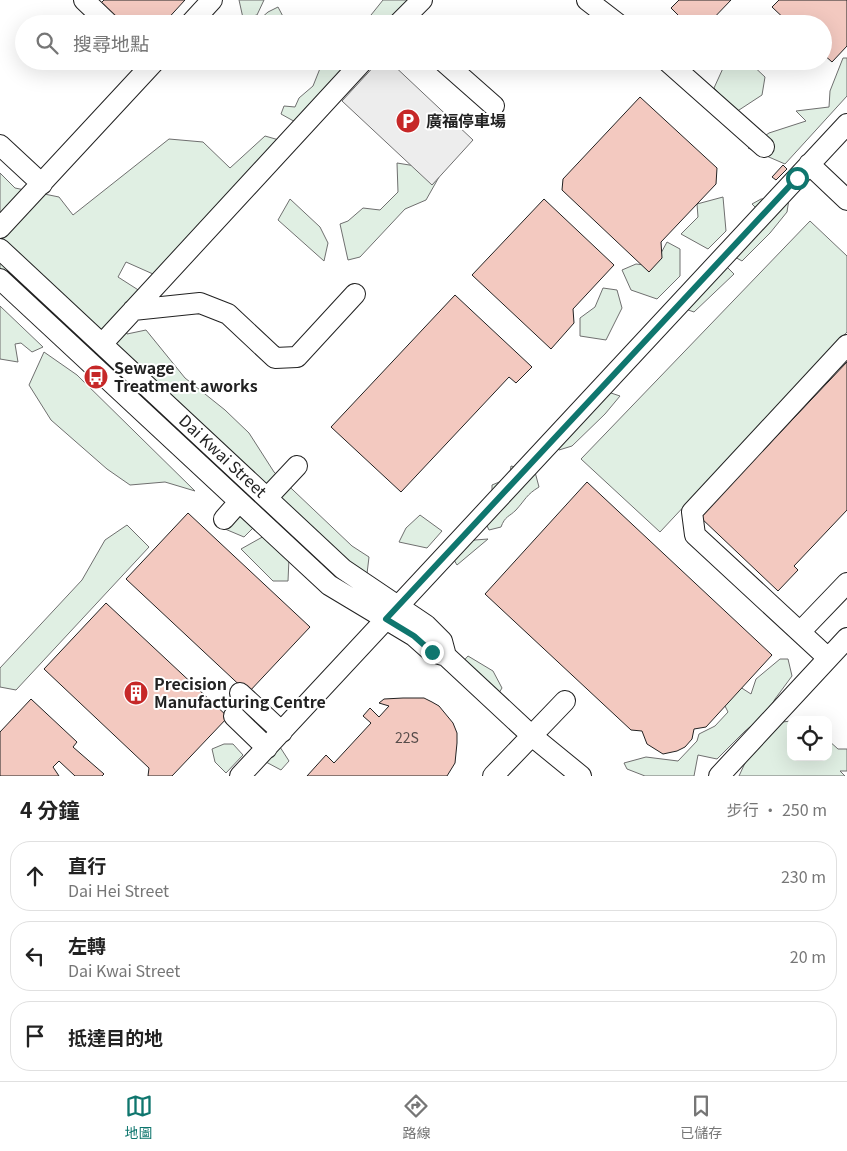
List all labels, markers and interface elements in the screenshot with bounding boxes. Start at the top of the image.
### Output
search box [15,15,832,70]
icon: search [33,29,61,57]
text: 搜尋地點 [73,29,149,56]
parking icon: 廣福停車場 [395,108,421,134]
place label: 廣福停車場 [426,108,506,132]
route start [786,167,809,190]
place label: Sewage Treatment aworks [114,355,258,397]
bus stop icon: Sewage Treatment aworks [83,364,109,390]
street label: Dai Kwai Street [174,408,273,502]
route end [421,641,444,664]
place label: Precision Manufacturing Centre [154,671,326,713]
building icon: Precision Manufacturing Centre [123,680,149,706]
map controls [787,716,832,761]
button: locate [787,716,832,761]
house number: 22S [395,727,419,747]
text: 4 分鐘 [20,794,79,824]
text: 步行 · 250 m [727,797,827,821]
text: 直行 [68,851,106,878]
icon: ahead [21,862,49,890]
text: 230 m [781,864,826,888]
text: Dai Hei Street [68,878,169,902]
text: 左轉 [68,931,106,958]
icon: left [21,942,49,970]
text: 20 m [790,944,826,968]
text: Dai Kwai Street [68,958,180,982]
icon: arrive [21,1022,49,1050]
text: 抵達目的地 [68,1023,163,1050]
tab: 地圖 [125,1092,153,1142]
tab: 路線 [402,1092,430,1142]
tab: 已儲存 [680,1092,722,1142]

